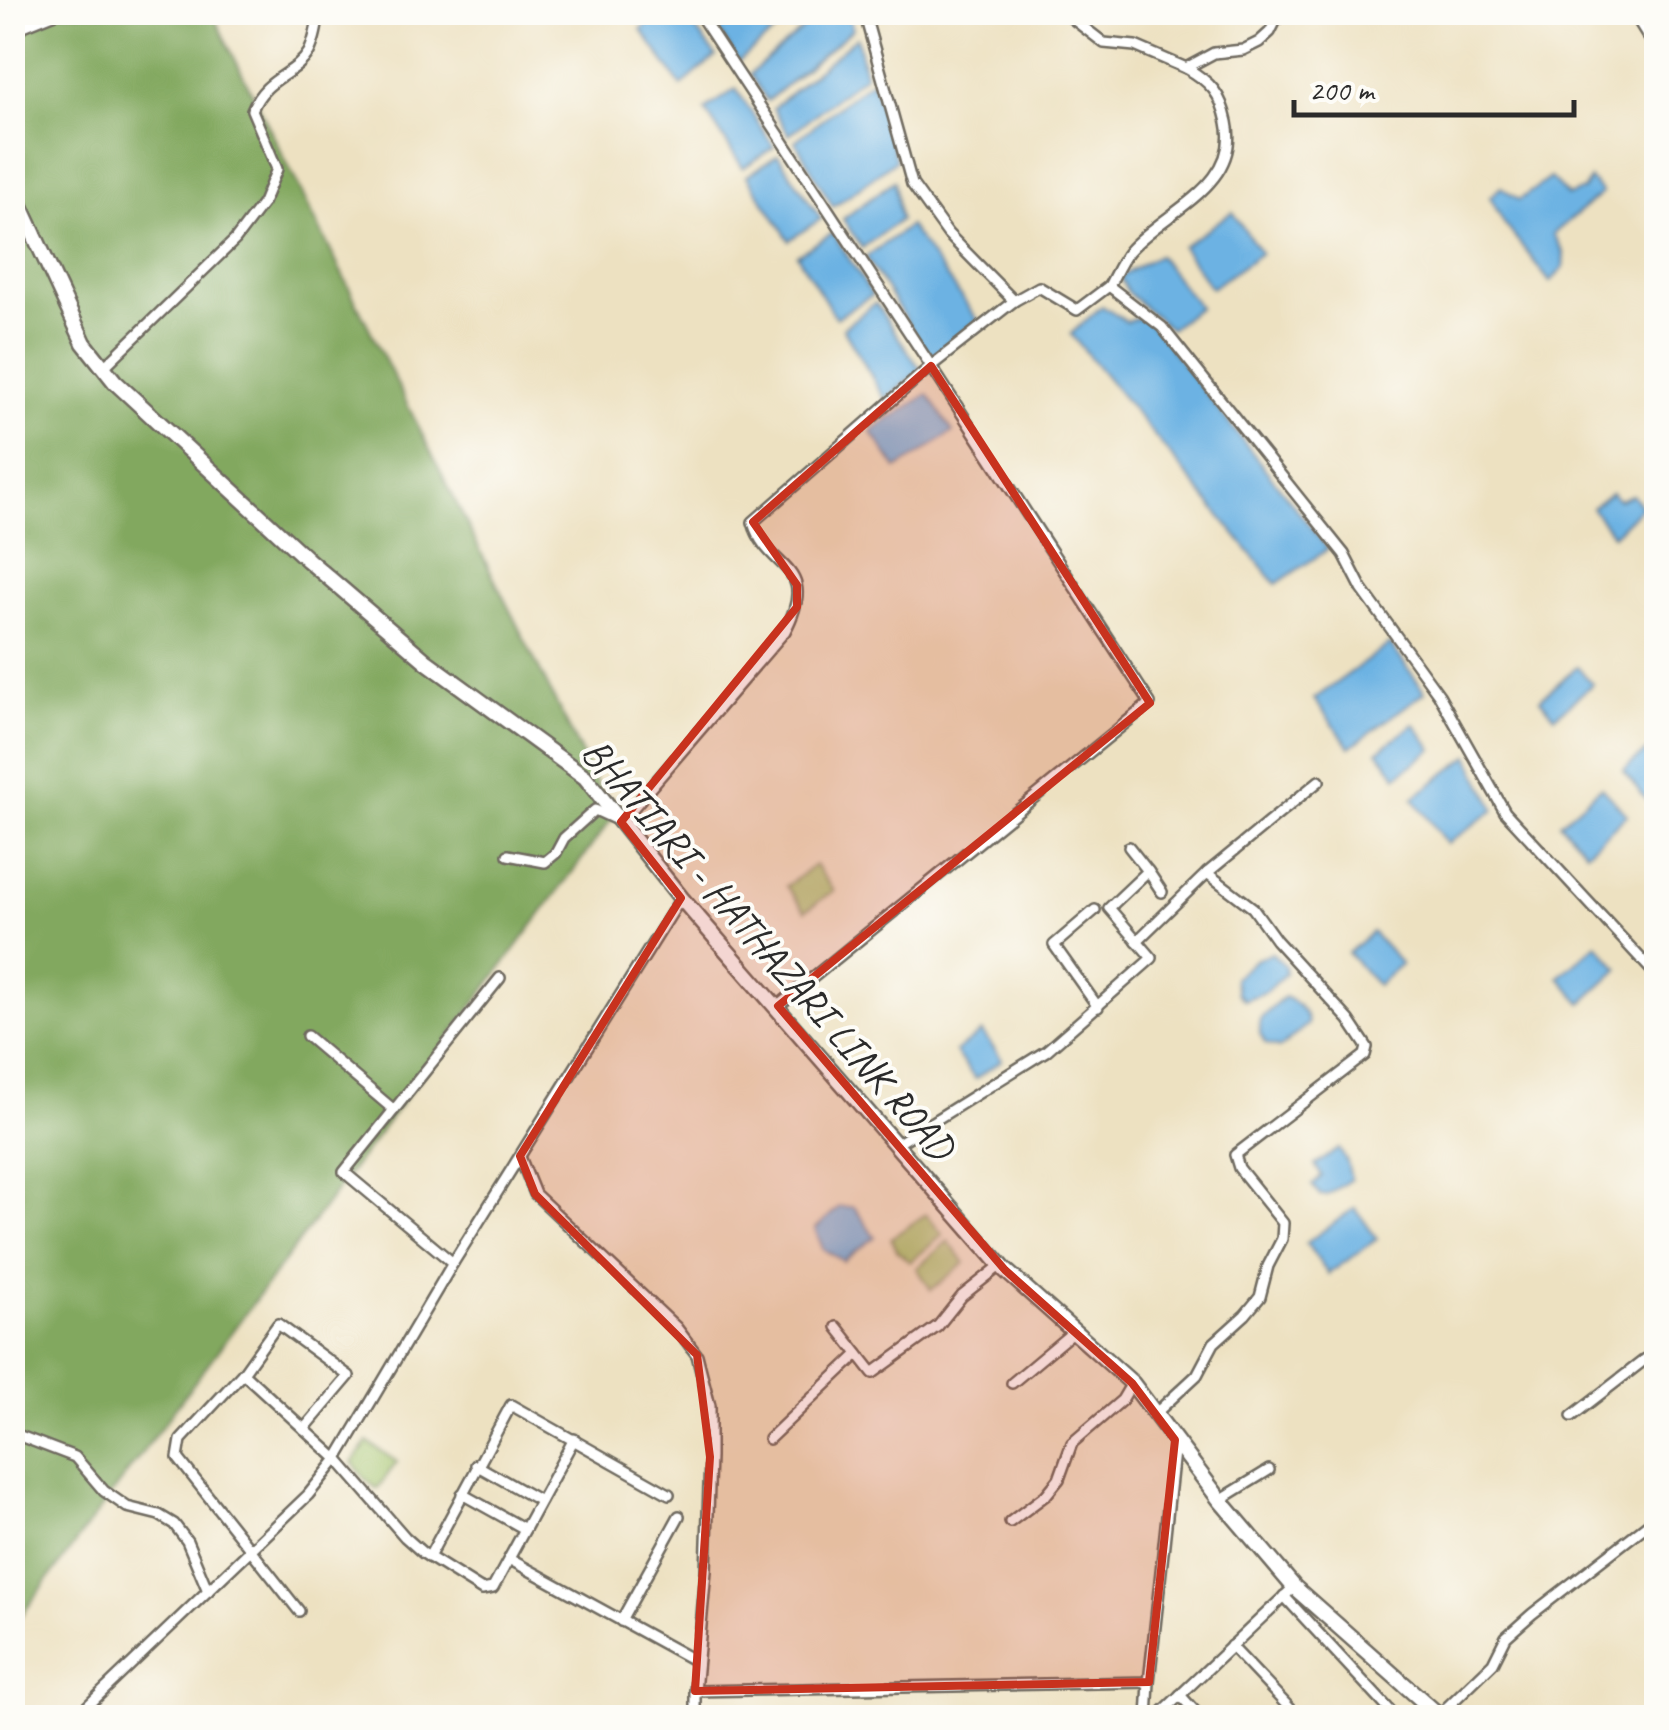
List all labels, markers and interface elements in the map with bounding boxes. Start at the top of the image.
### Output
scale bar [1294,55,1574,117]
text: 200 m [1309,71,1376,109]
street label: BHATIARI - HATHAZARI LINK ROAD [571,728,967,1172]

